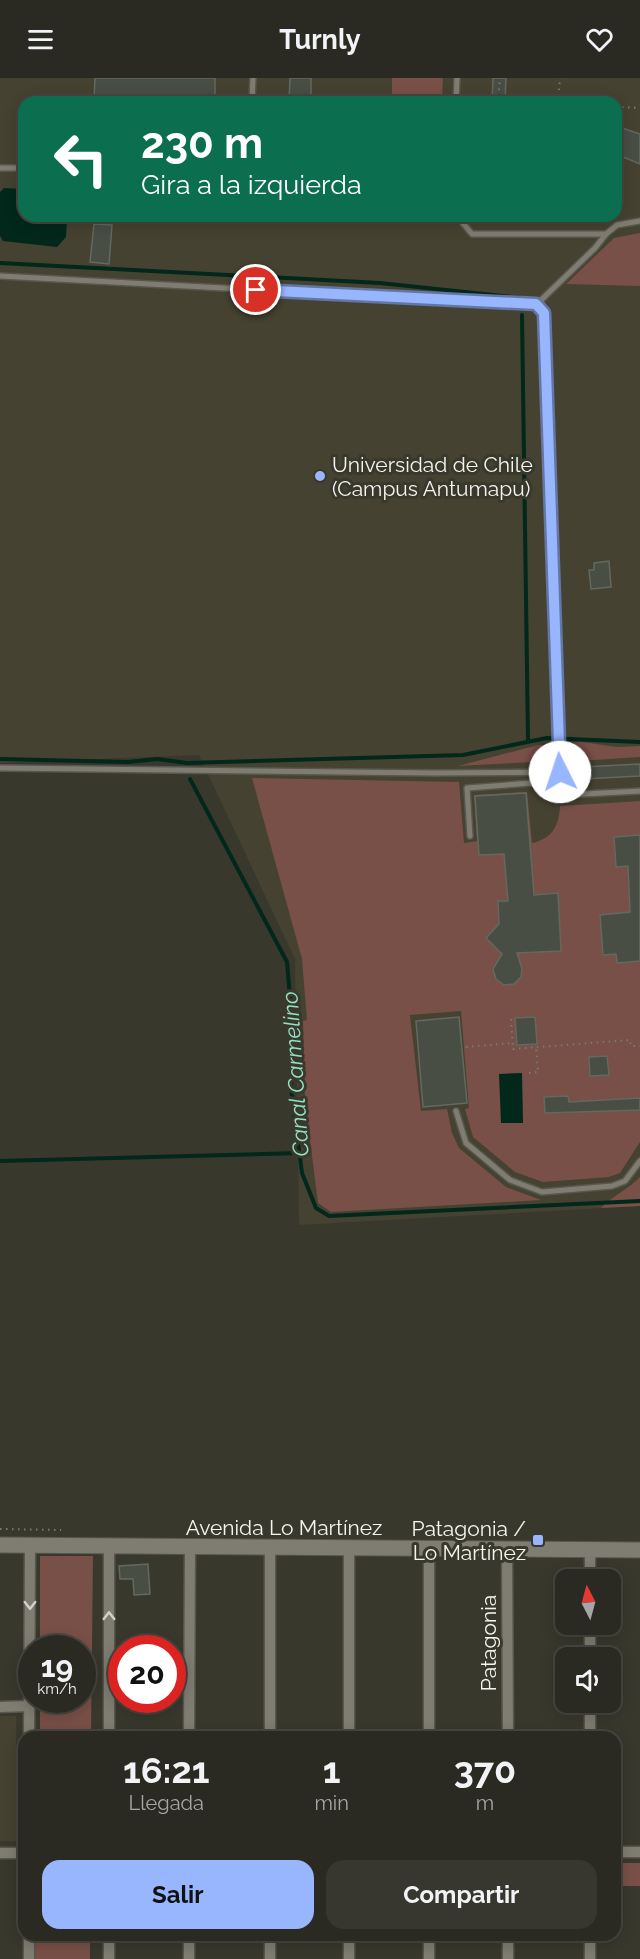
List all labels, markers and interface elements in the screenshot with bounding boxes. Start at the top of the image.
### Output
icon: menu [24,23,57,56]
icon: heart [583,23,616,56]
text: Turnly [279,24,361,55]
text: 230 m [141,119,263,168]
icon: left [42,120,120,198]
text: Gira a la izquierda [141,169,362,200]
pin [230,264,281,315]
icon: arrive [239,273,272,306]
place label: Universidad de Chile (Campus Antumapu) [332,452,533,501]
marker: Universidad de Chile (Campus Antumapu) [313,469,327,483]
position arrow [528,740,592,804]
water label: Canal Carmelino [276,991,314,1157]
street label: Avenida Lo Martínez [186,1515,382,1540]
place label: Patagonia / Lo Martínez [411,1516,526,1565]
marker: Patagonia / Lo Martínez [531,1533,545,1547]
north arrow [555,1569,621,1635]
map controls [555,1569,621,1713]
street label: Patagonia [476,1595,501,1691]
one-way arrow [24,1600,36,1609]
one-way arrow [103,1611,115,1620]
speed limit sign: 20 [108,1635,186,1713]
button: sound [555,1647,621,1713]
text: 19 [41,1649,73,1684]
text: km/h [37,1680,77,1698]
text: 16:21 [123,1749,210,1791]
text: 1 [323,1749,341,1791]
text: 370 [454,1749,516,1791]
text: Llegada [128,1791,204,1815]
text: min [314,1791,349,1815]
text: m [476,1791,494,1815]
button: Salir [42,1860,314,1929]
button: Compartir [326,1860,597,1929]

